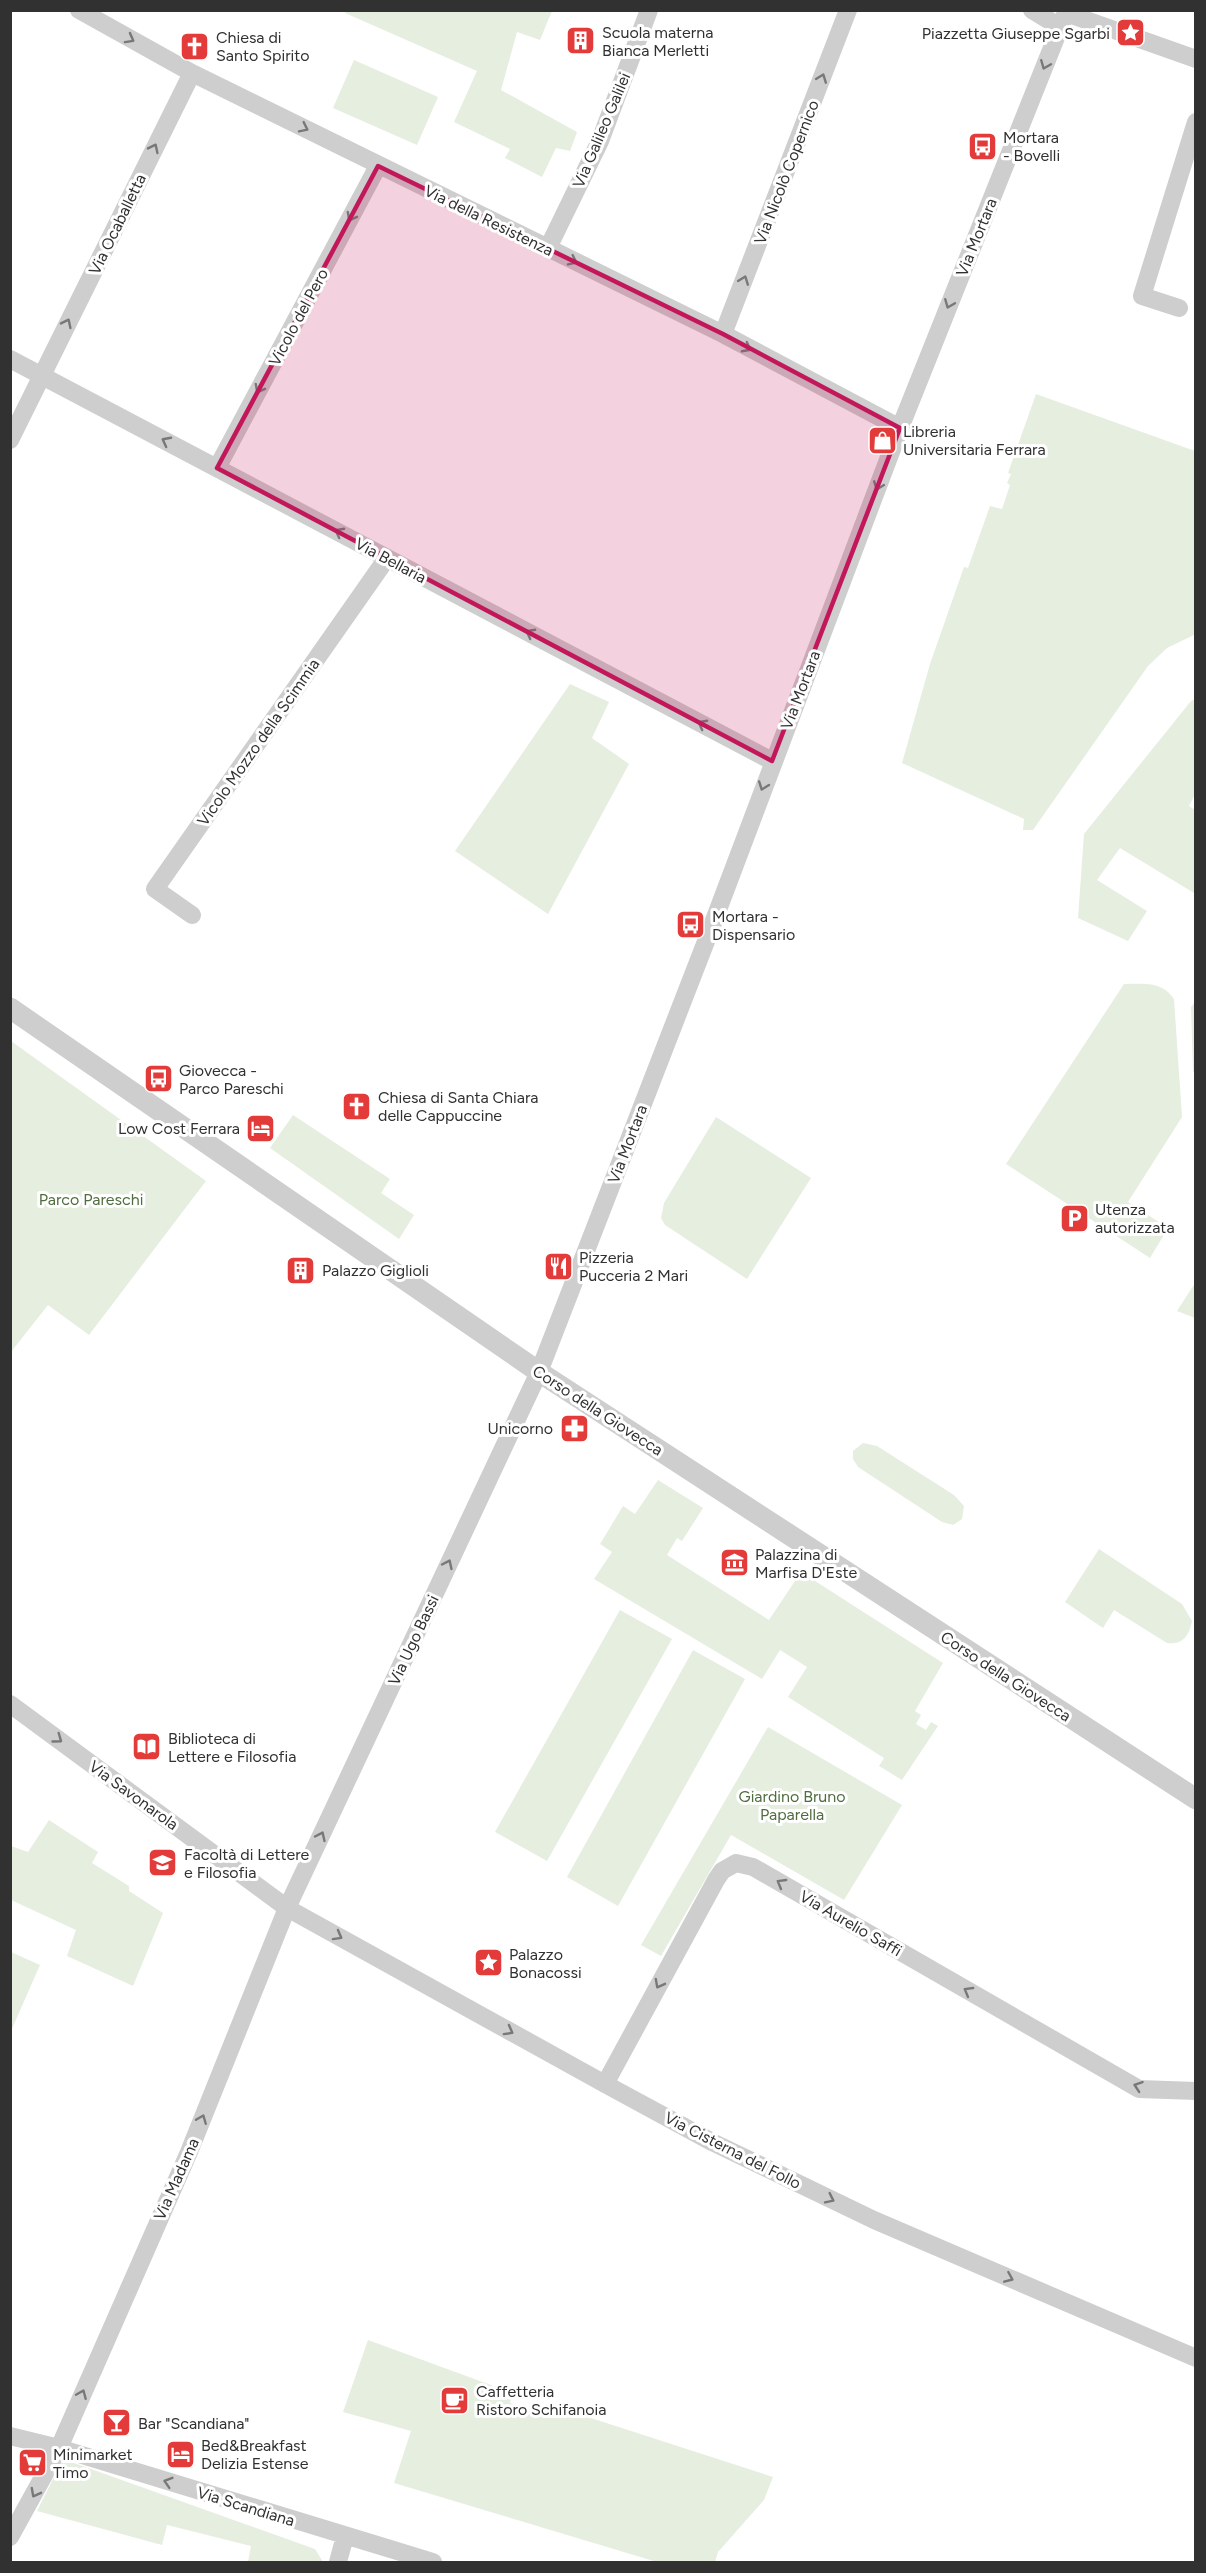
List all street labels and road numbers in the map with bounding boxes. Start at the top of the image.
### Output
street label: Via Galileo Galilei [569,70,634,191]
street label: Via Nicolò Copernico [750,97,823,247]
street label: Via Ocaballetta [85,171,150,278]
street label: Via della Resistenza [421,181,556,260]
street label: Via Mortara [952,195,1001,279]
street label: Vicolo del Pero [265,265,332,369]
street label: Via Bellaria [352,534,430,587]
street label: Via Mortara [777,648,824,732]
street label: Vicolo Mozzo della Scimmia [193,655,323,830]
street label: Via Mortara [604,1102,651,1186]
street label: Corso della Giovecca [529,1361,666,1460]
street label: Via Ugo Bassi [384,1592,443,1688]
street label: Corso della Giovecca [937,1627,1074,1726]
street label: Via Savonarola [85,1757,182,1834]
street label: Via Aurelio Saffi [796,1887,905,1960]
street label: Via Cisterna del Follo [661,2108,804,2193]
street label: Via Madama [150,2135,203,2223]
street label: Via Scandiana [195,2483,297,2530]

